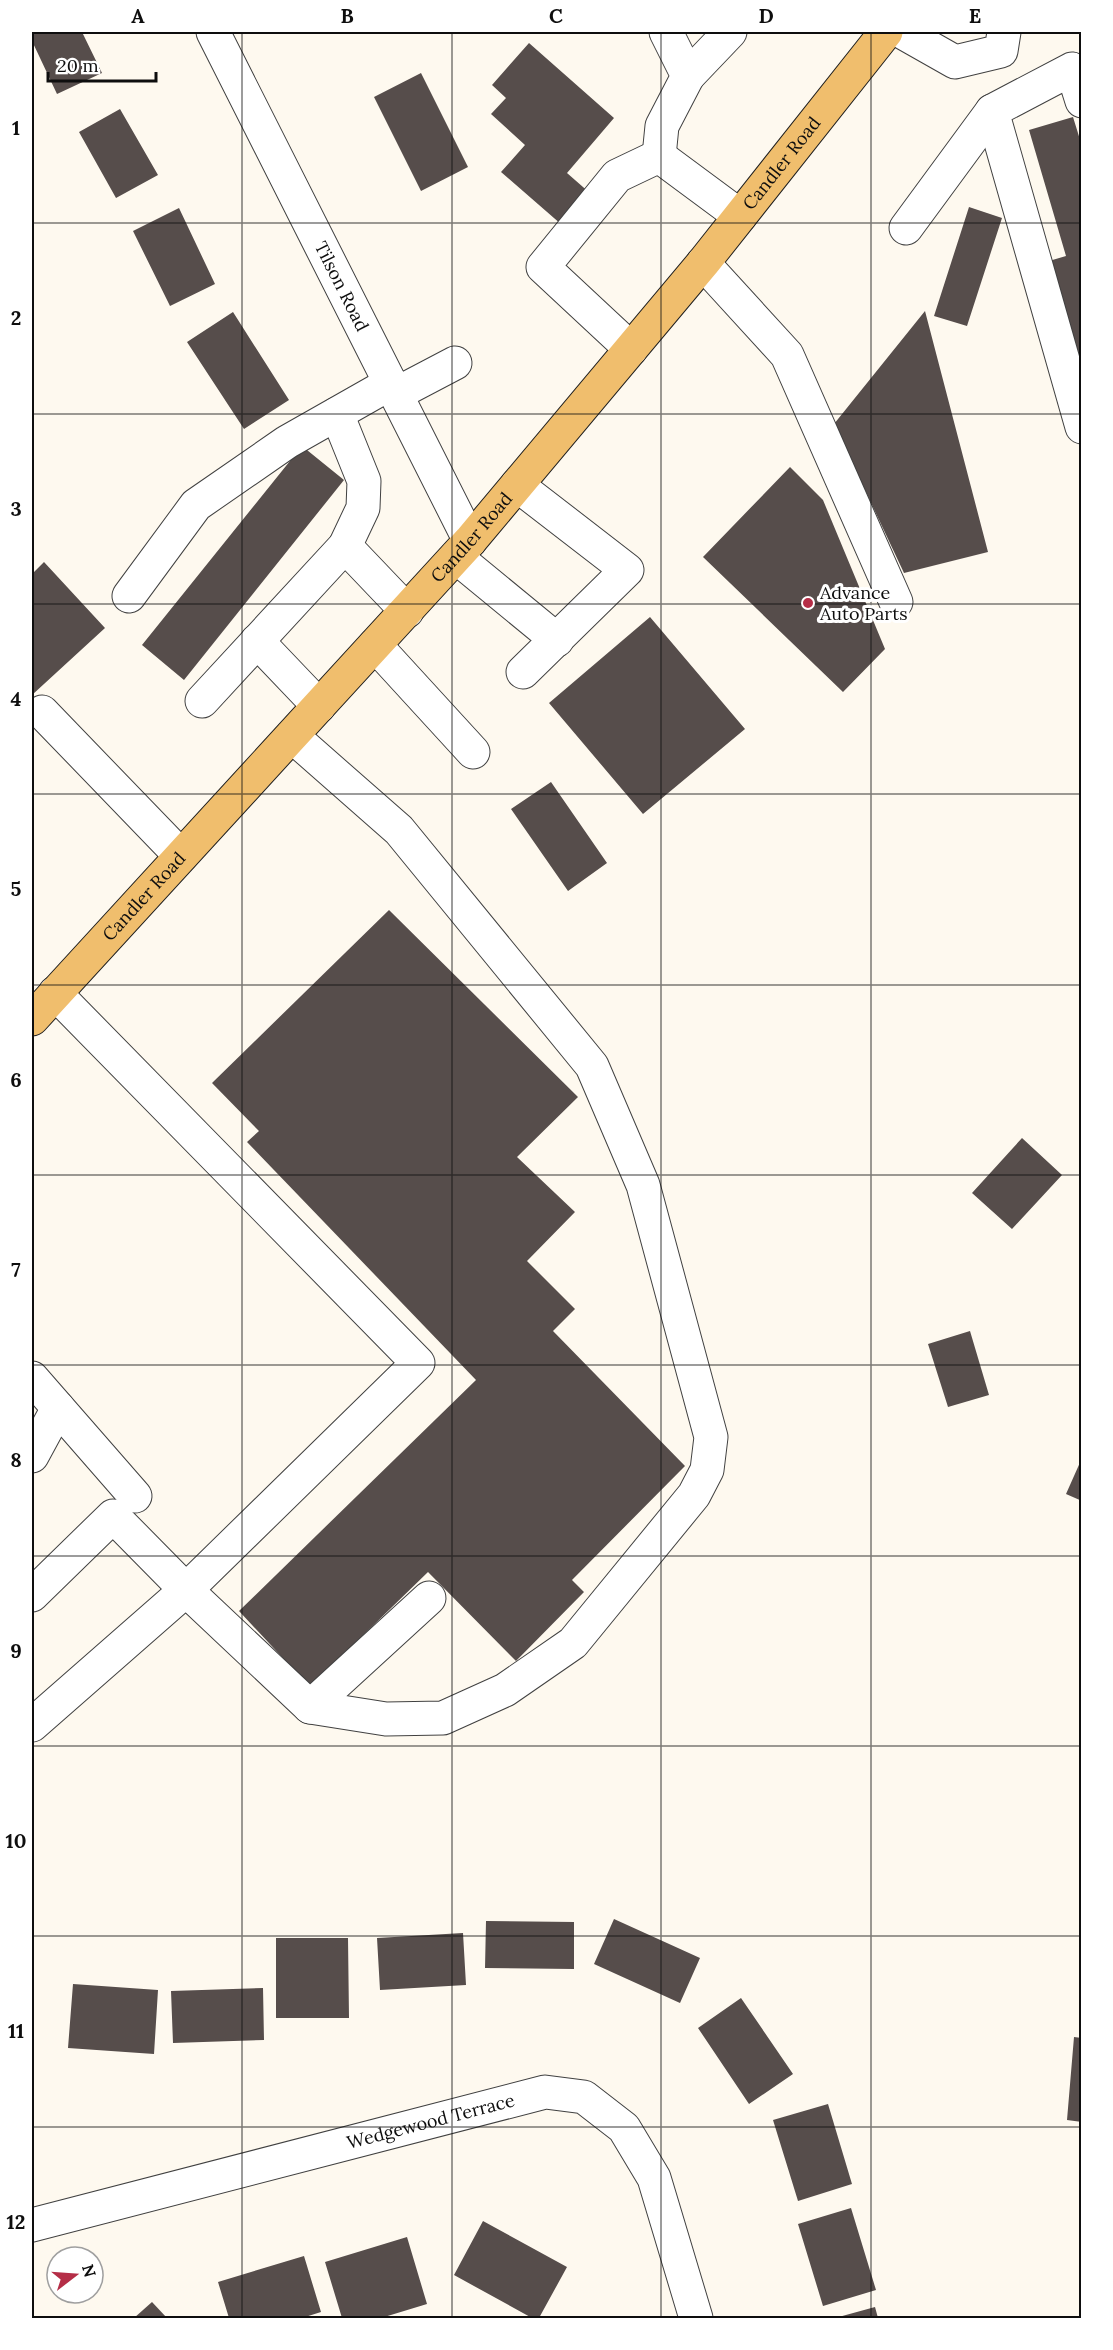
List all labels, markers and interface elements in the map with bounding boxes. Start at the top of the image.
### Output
text: A [131,3,145,28]
text: B [340,3,354,28]
text: C [549,3,563,28]
text: D [758,3,774,28]
text: E [969,3,981,28]
scale bar [48,45,156,83]
text: 20 m [57,54,99,77]
street label: Candler Road [737,112,826,214]
text: 1 [12,115,20,140]
street label: Tilson Road [310,237,374,335]
text: 2 [11,305,21,330]
street label: Candler Road [426,487,517,587]
text: 3 [10,496,22,521]
place label: Advance Auto Parts [819,581,908,625]
marker: Advance Auto Parts [801,596,815,610]
text: 4 [11,686,22,711]
street label: Candler Road [97,847,190,946]
text: 5 [11,876,22,901]
text: 6 [10,1067,22,1092]
text: 7 [11,1257,21,1282]
text: 8 [10,1447,22,1472]
text: 9 [10,1638,22,1663]
text: 10 [6,1828,26,1853]
text: 11 [8,2018,24,2043]
street label: Wedgewood Terrace [344,2088,517,2154]
text: 12 [7,2209,25,2234]
north arrow [45,2245,105,2305]
text: N [78,2262,101,2279]

